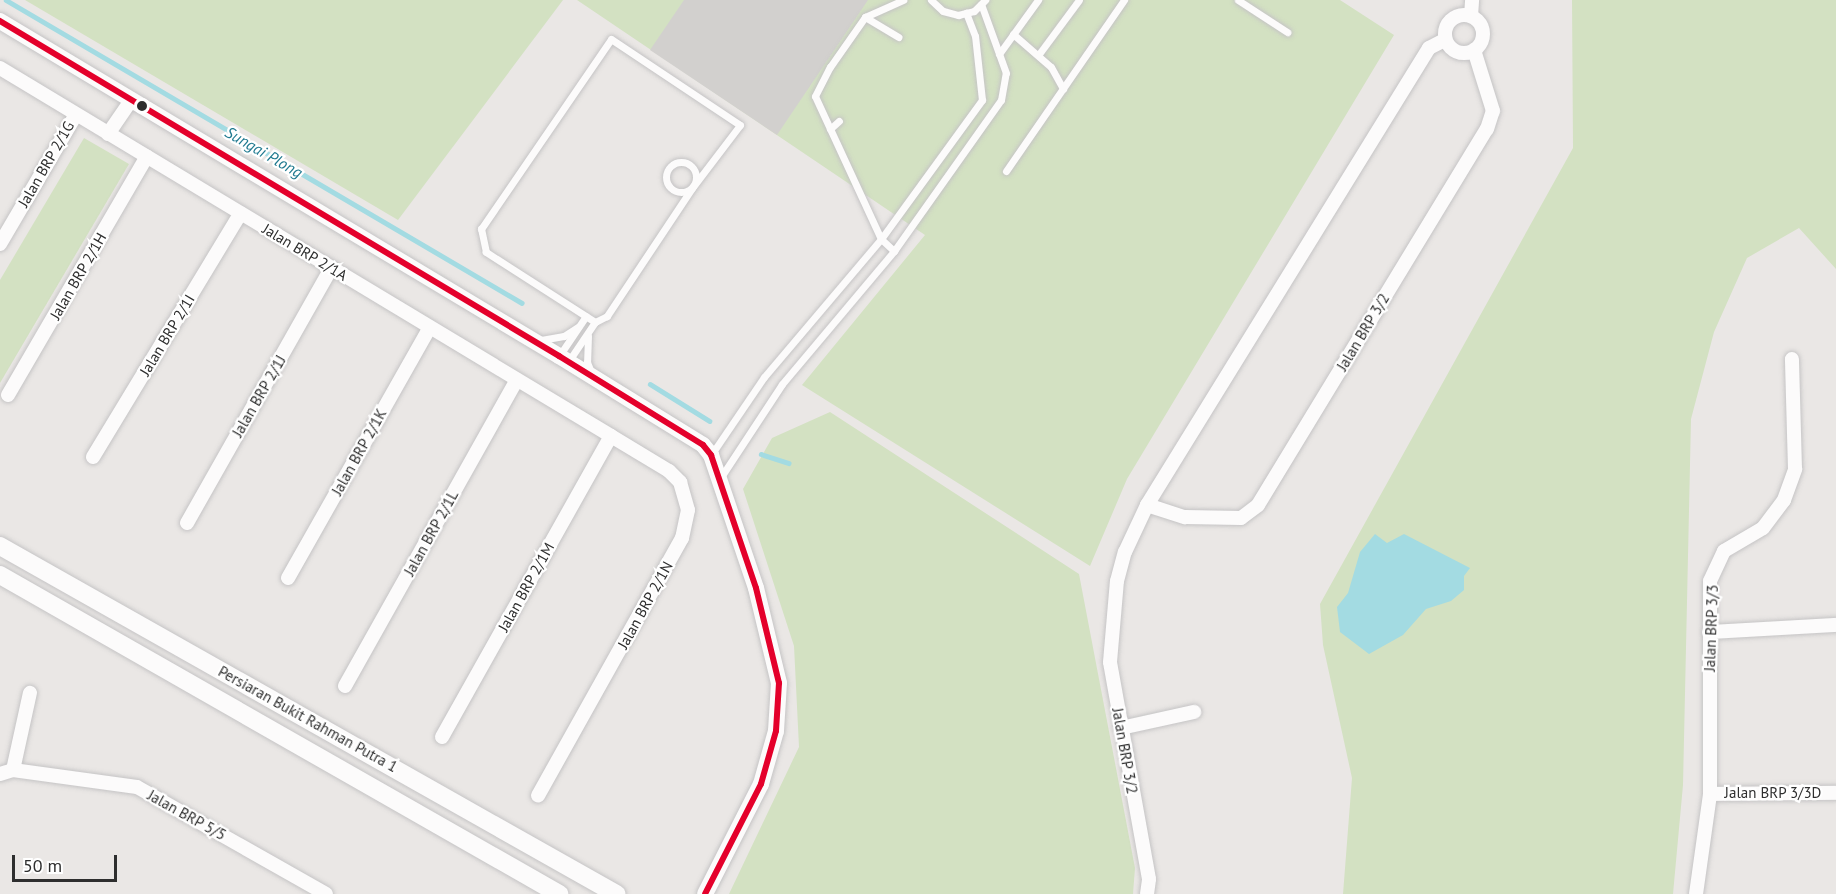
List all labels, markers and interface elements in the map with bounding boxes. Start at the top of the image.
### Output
unlabelled marker [136,100,148,112]
street label: Jalan BRP 2/1G [14,118,78,210]
water label: Sungai Plong [222,122,306,182]
street label: Jalan BRP 2/1A [259,219,351,285]
street label: Jalan BRP 2/1H [46,229,110,323]
street label: Jalan BRP 3/2 [1333,290,1393,374]
street label: Jalan BRP 2/1I [136,291,198,379]
street label: Jalan BRP 2/1J [228,352,290,440]
street label: Jalan BRP 2/1K [328,405,390,499]
street label: Jalan BRP 2/1L [400,487,462,579]
street label: Jalan BRP 2/1M [494,539,558,635]
street label: Jalan BRP 2/1N [613,558,677,652]
street label: Jalan BRP 3/3 [1700,584,1722,672]
street label: Persiaran Bukit Rahman Putra 1 [215,662,401,776]
street label: Jalan BRP 3/2 [1109,706,1141,796]
street label: Jalan BRP 3/3D [1724,784,1822,802]
street label: Jalan BRP 5/5 [144,786,230,844]
scale bar [15,843,120,881]
text: 50 m [23,854,62,877]

